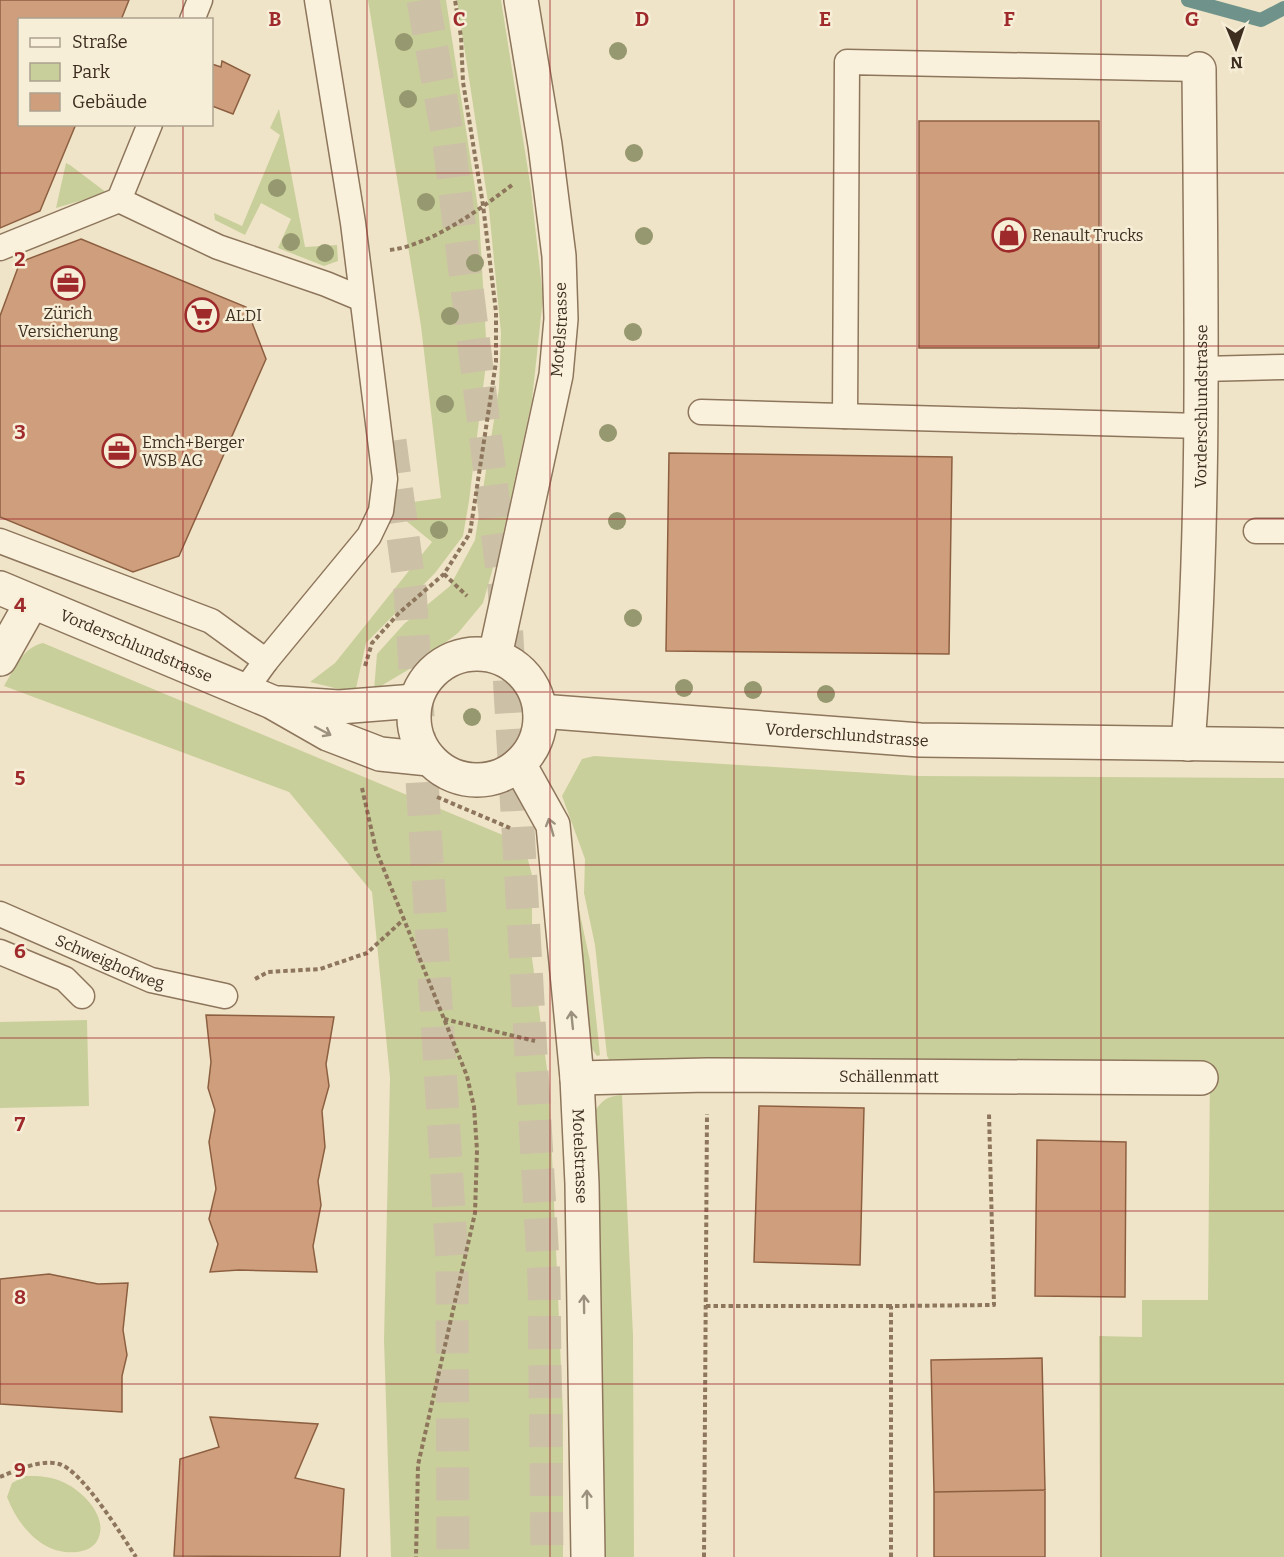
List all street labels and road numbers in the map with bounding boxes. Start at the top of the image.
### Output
street label: Motelstrasse [547,282,571,378]
street label: Vorderschlundstrasse [1191,325,1211,488]
street label: Vorderschlundstrasse [57,605,215,686]
street label: Vorderschlundstrasse [765,719,929,750]
street label: Schweighofweg [52,930,166,993]
street label: Schällenmatt [839,1067,939,1086]
street label: Motelstrasse [568,1108,591,1204]

